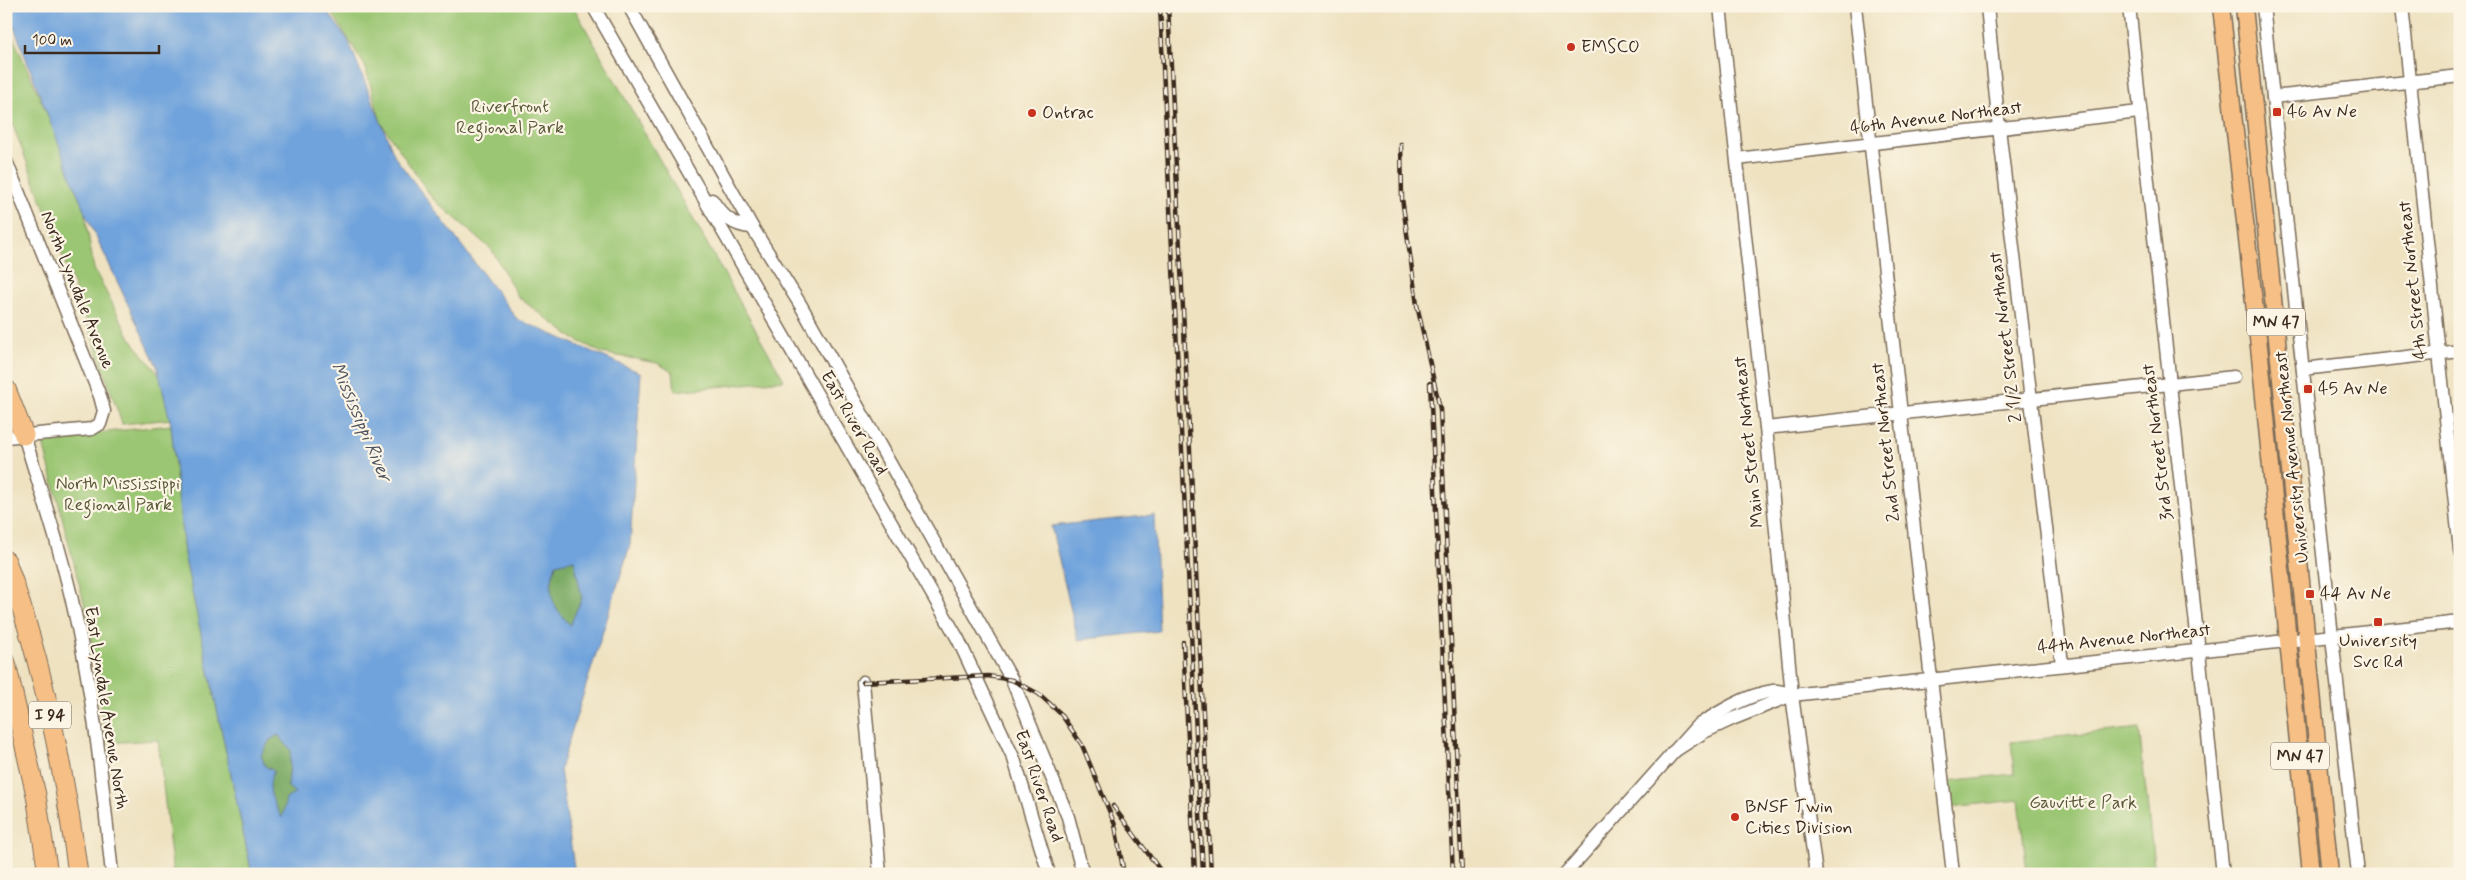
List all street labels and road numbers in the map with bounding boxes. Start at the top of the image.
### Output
street label: 46th Avenue Northeast [1849,95,2024,140]
street label: 4th Street Northeast [2393,199,2433,361]
street label: North Lyndale Avenue [34,207,120,373]
street label: 2 1/2 Street Northeast [1984,250,2028,424]
road number: MN 47 [2247,308,2305,336]
street label: University Avenue Northeast [2269,349,2315,564]
street label: Main Street Northeast [1728,354,1770,529]
street label: 2nd Street Northeast [1866,361,1906,523]
street label: 3rd Street Northeast [2136,362,2180,522]
street label: East River Road [814,366,894,480]
street label: East Lyndale Avenue North [78,605,134,811]
street label: 44th Avenue Northeast [2036,618,2212,660]
road number: I 94 [29,702,71,728]
street label: East River Road [1009,727,1069,845]
road number: MN 47 [2271,742,2329,769]

